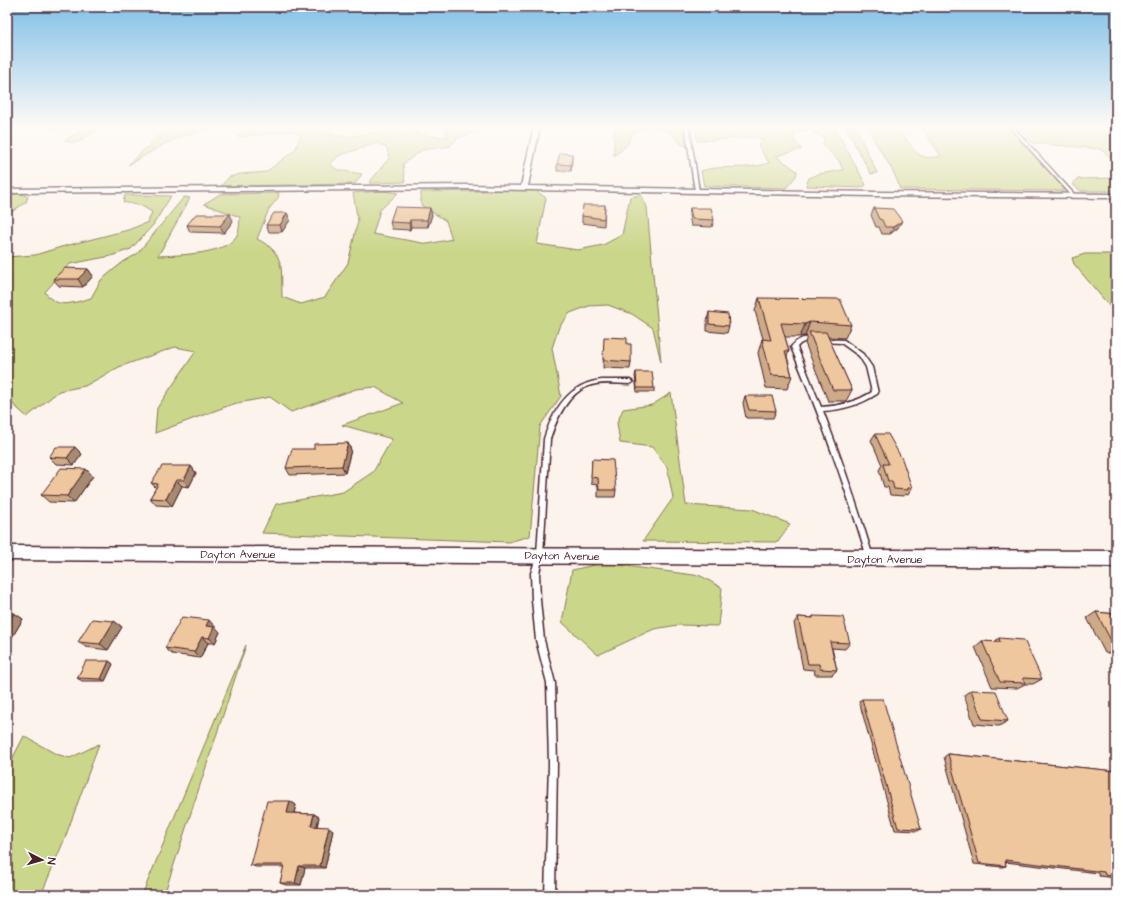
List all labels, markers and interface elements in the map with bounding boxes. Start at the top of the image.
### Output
street label: Dayton Avenue [200,547,276,563]
street label: Dayton Avenue [524,548,600,565]
street label: Dayton Avenue [847,552,923,568]
north arrow [22,840,62,880]
text: N [44,857,59,865]

